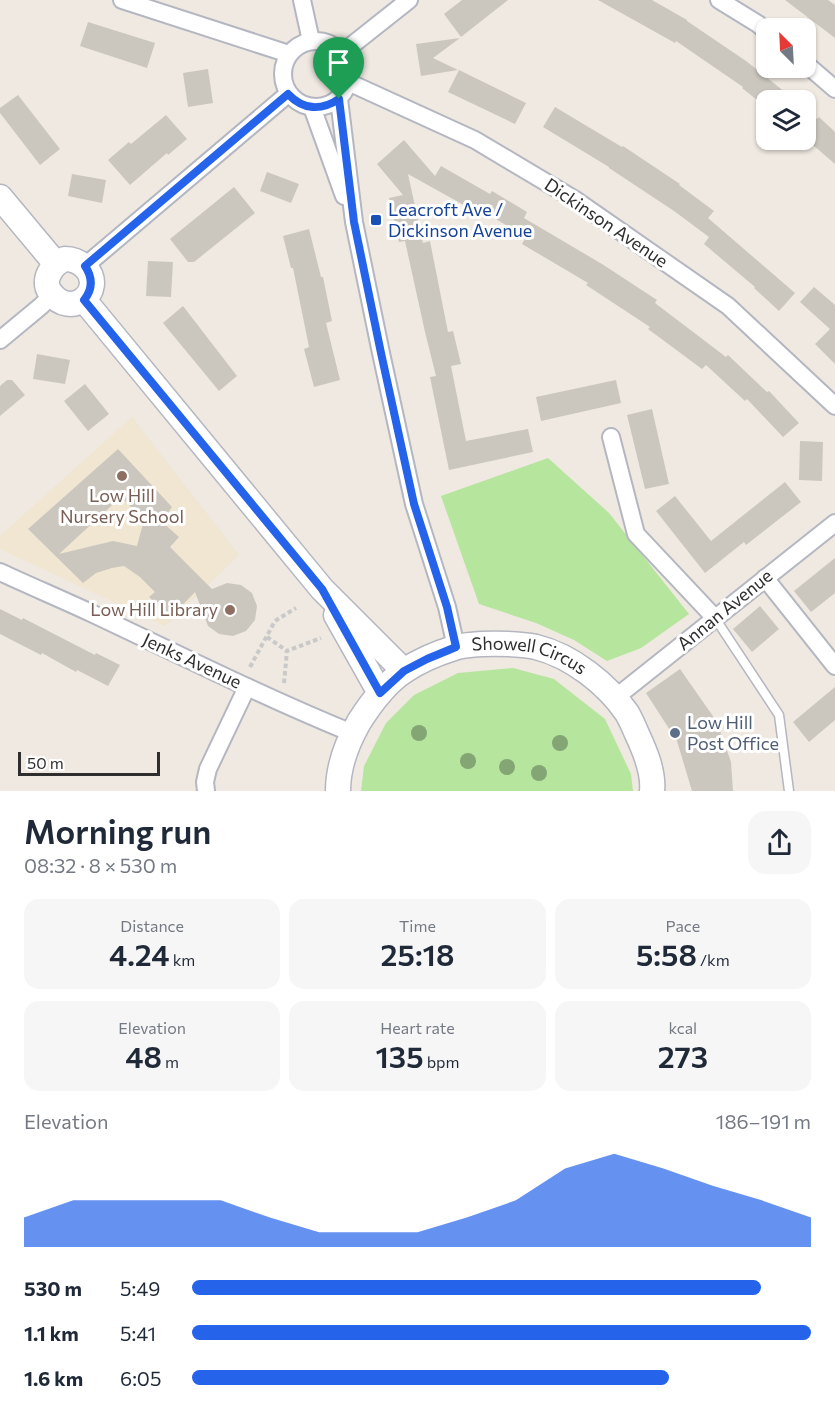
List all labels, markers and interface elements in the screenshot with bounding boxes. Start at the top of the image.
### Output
north arrow [756,18,816,78]
map controls [756,18,816,150]
pin [313,37,364,99]
icon: arrive [322,46,355,79]
button: layers [756,90,816,150]
street label: Dickinson Avenue [541,173,672,272]
place label: Leacroft Ave / Dickinson Avenue [388,198,532,241]
marker: Leacroft Ave / Dickinson Avenue [369,213,383,227]
marker: Low Hill Nursery School [115,469,129,483]
place label: Low Hill Nursery School [60,484,184,527]
street label: Annan Avenue [672,564,776,654]
place label: Low Hill Library [90,598,218,620]
marker: Low Hill Library [223,603,237,617]
street label: Jenks Avenue [140,628,245,693]
street label: Showell Circus [471,632,591,679]
place label: Low Hill Post Office [687,711,779,754]
marker: Low Hill Post Office [668,726,682,740]
scale bar [18,749,160,776]
text: 50 m [27,753,64,772]
text: Morning run [24,810,211,851]
button: share [748,811,811,874]
text: 08:32 · 8 × 530 m [24,853,177,877]
text: Distance [120,916,184,935]
text: Time [399,916,436,935]
text: Pace [665,916,700,935]
text: 4.24 [109,935,170,972]
text: 25:18 [381,935,454,972]
text: 5:58 [636,935,697,972]
text: km [170,950,195,969]
text: /km [697,950,730,969]
text: Elevation [118,1018,186,1037]
text: Heart rate [380,1018,455,1037]
text: kcal [669,1018,697,1037]
text: 48 [125,1037,162,1074]
text: 135 [375,1037,424,1074]
text: 273 [658,1037,708,1074]
text: m [162,1052,179,1071]
text: bpm [424,1052,460,1071]
text: Elevation [24,1109,109,1133]
text: 186–191 m [716,1109,811,1133]
text: 530 m [24,1276,82,1300]
text: 5:49 [120,1276,160,1300]
text: 1.1 km [24,1321,79,1345]
text: 5:41 [120,1321,156,1345]
text: 1.6 km [24,1366,83,1390]
text: 6:05 [120,1366,161,1390]

